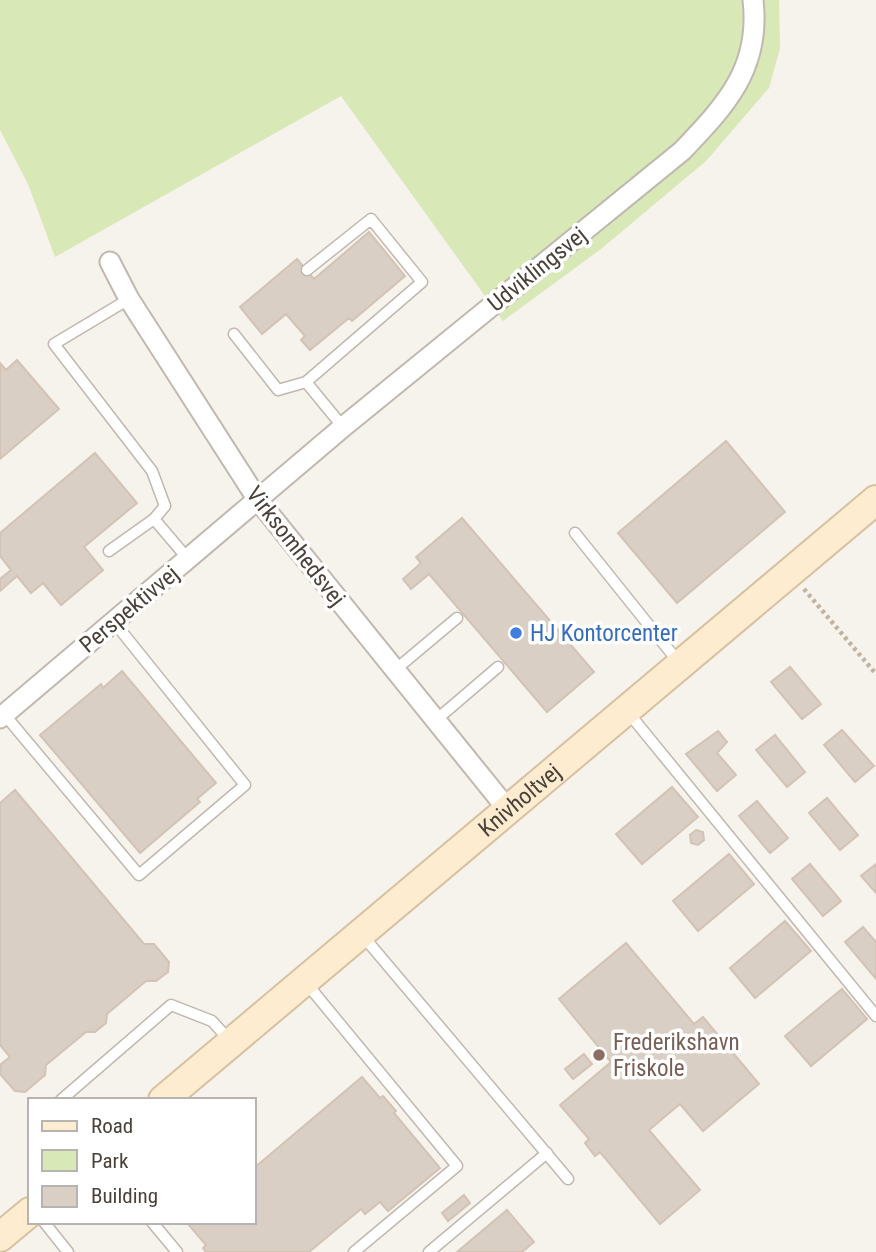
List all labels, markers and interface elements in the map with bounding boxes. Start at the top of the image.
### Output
street label: Udviklingsvej [483,221,592,317]
street label: Virksomhedsvej [241,481,351,611]
street label: Perspektivvej [74,560,184,659]
place label: HJ Kontorcenter [530,620,678,647]
marker: HJ Kontorcenter [508,625,524,641]
street label: Knivholtvej [473,758,566,843]
place label: Frederikshavn Friskole [613,1029,740,1082]
marker: Frederikshavn Friskole [591,1047,607,1063]
legend [28,1098,256,1224]
text: Road [91,1114,133,1138]
text: Park [91,1149,129,1173]
text: Building [91,1184,158,1208]

